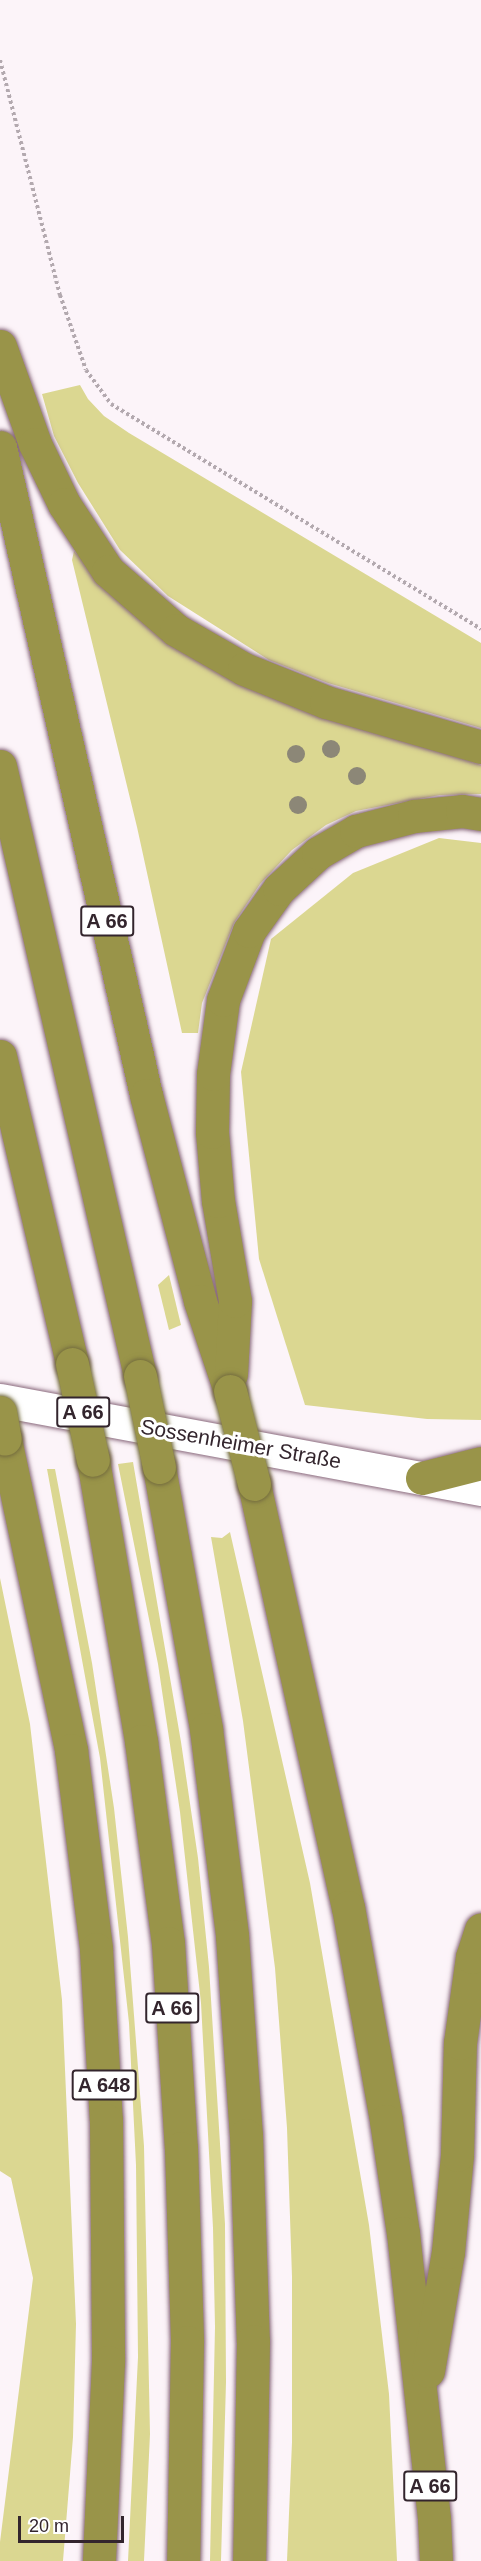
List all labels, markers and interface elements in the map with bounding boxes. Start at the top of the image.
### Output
road number: A 66 [78,904,136,938]
road number: A 66 [54,1395,112,1429]
street label: Sossenheimer Straße [139,1414,343,1474]
road number: A 66 [144,1991,201,2025]
road number: A 648 [71,2068,137,2102]
road number: A 66 [402,2469,458,2503]
scale bar [21,2504,128,2542]
text: 20 m [29,2516,69,2536]

